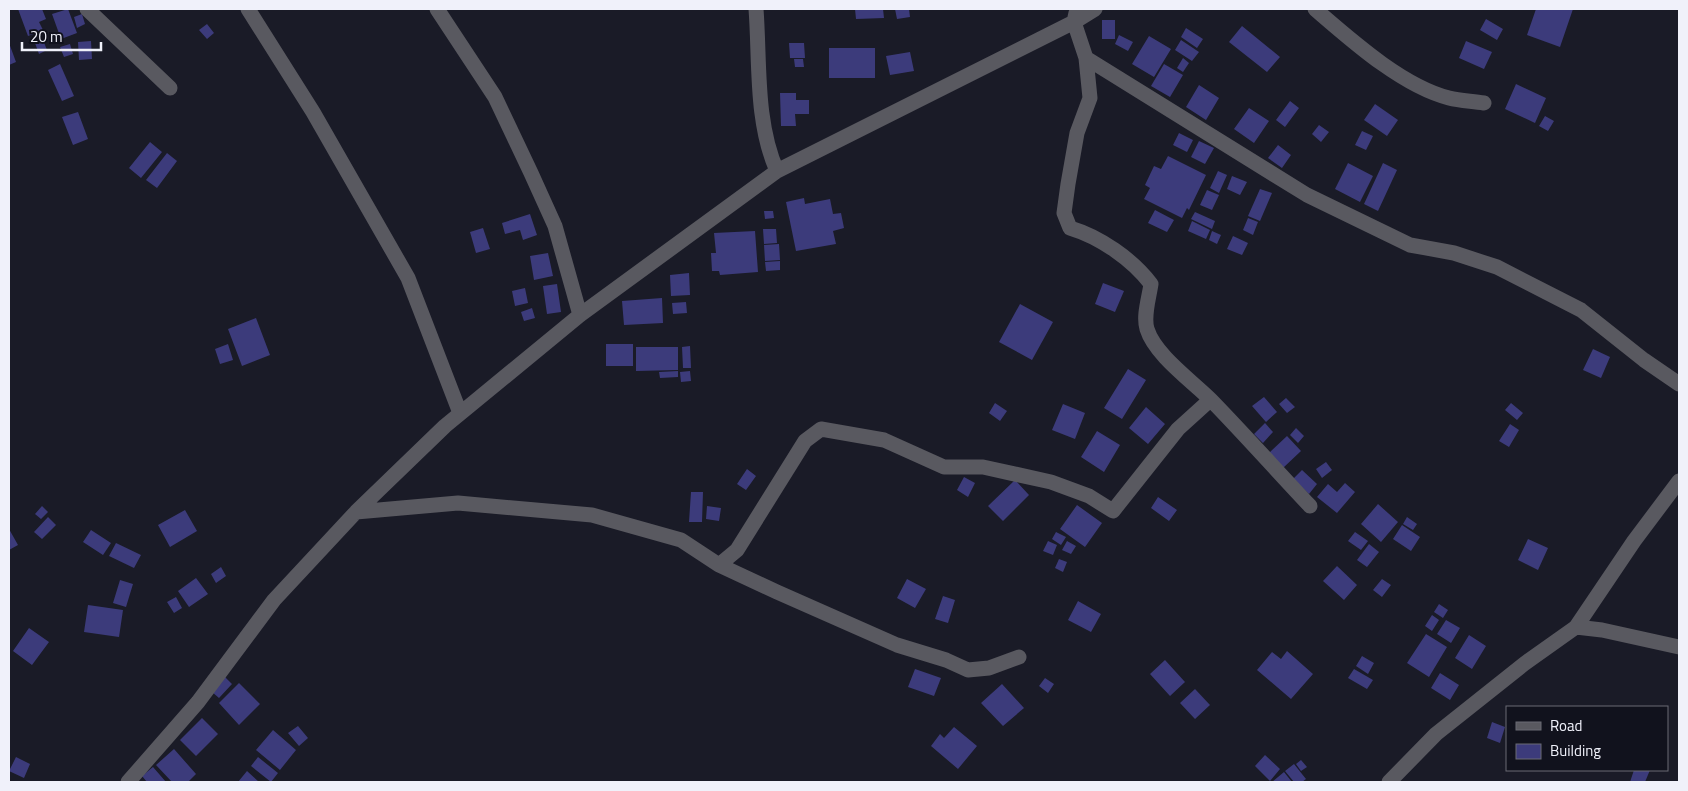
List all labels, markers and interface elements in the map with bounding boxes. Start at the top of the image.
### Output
scale bar [22,20,101,52]
text: 20 m [30,25,63,48]
legend [1506,706,1668,771]
text: Road [1550,714,1582,737]
text: Building [1550,739,1601,762]

